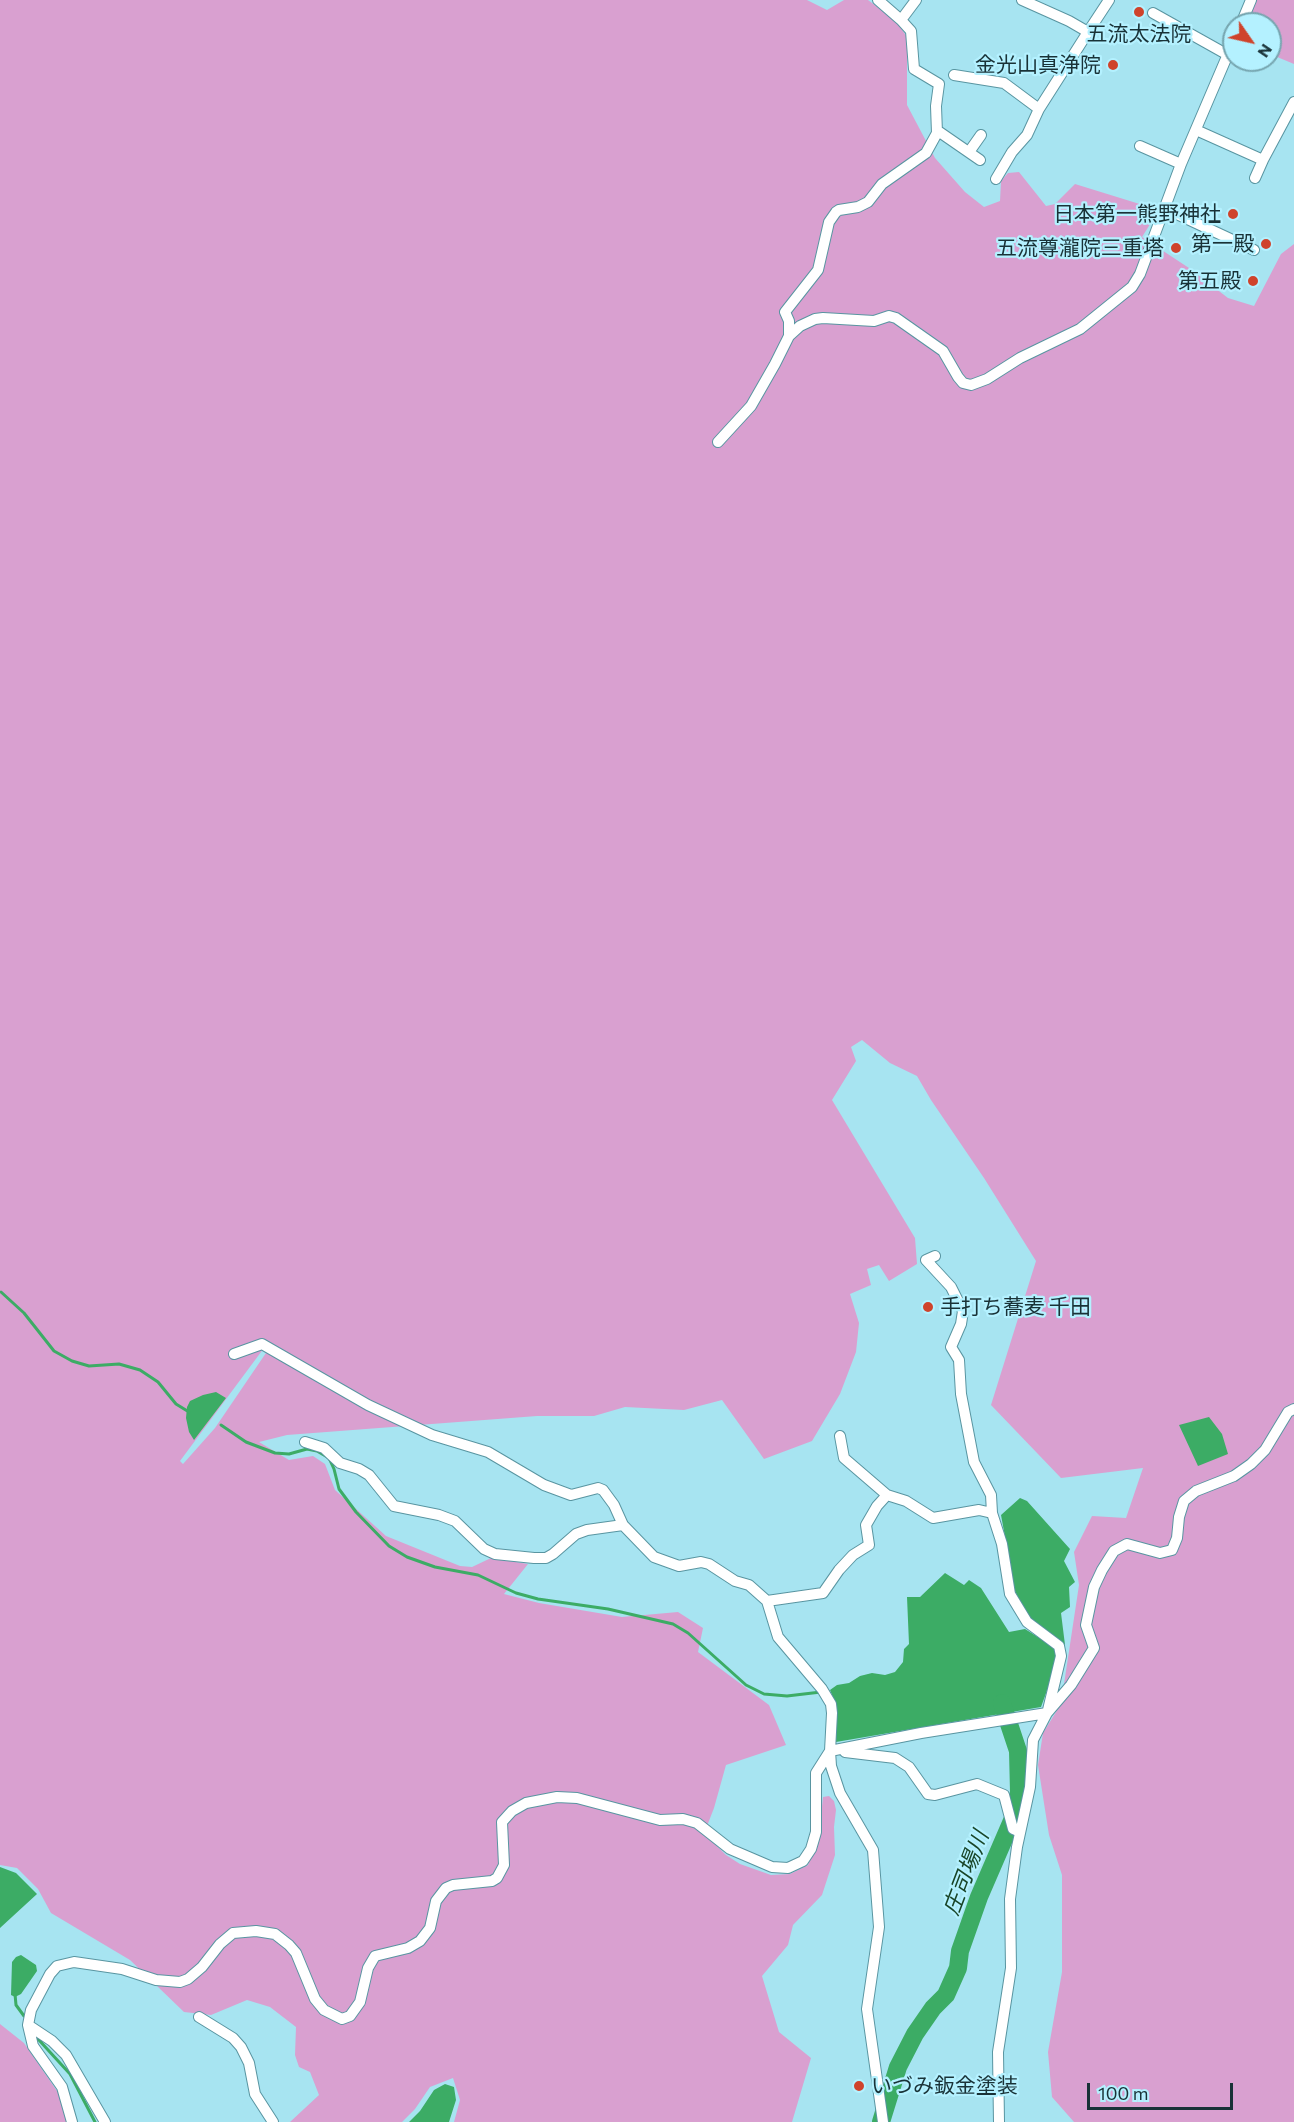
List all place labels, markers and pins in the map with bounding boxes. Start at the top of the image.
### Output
marker: 五流太法院 [1132,5,1146,19]
place label: 五流太法院 [1087,21,1191,47]
place label: 金光山真浄院 [975,52,1101,78]
marker: 金光山真浄院 [1106,58,1120,72]
place label: 日本第一熊野神社 [1053,201,1221,227]
marker: 日本第一熊野神社 [1226,207,1240,221]
place label: 第一殿 [1191,231,1254,257]
place label: 五流尊瀧院三重塔 [996,235,1164,261]
marker: 第一殿 [1259,237,1273,251]
marker: 五流尊瀧院三重塔 [1169,241,1183,255]
place label: 第五殿 [1178,268,1241,294]
marker: 第五殿 [1246,274,1260,288]
place label: 手打ち蕎麦 千田 [940,1294,1091,1320]
marker: 手打ち蕎麦 千田 [921,1300,935,1314]
place label: いづみ鈑金塗装 [871,2073,1018,2099]
marker: いづみ鈑金塗装 [852,2079,866,2093]

